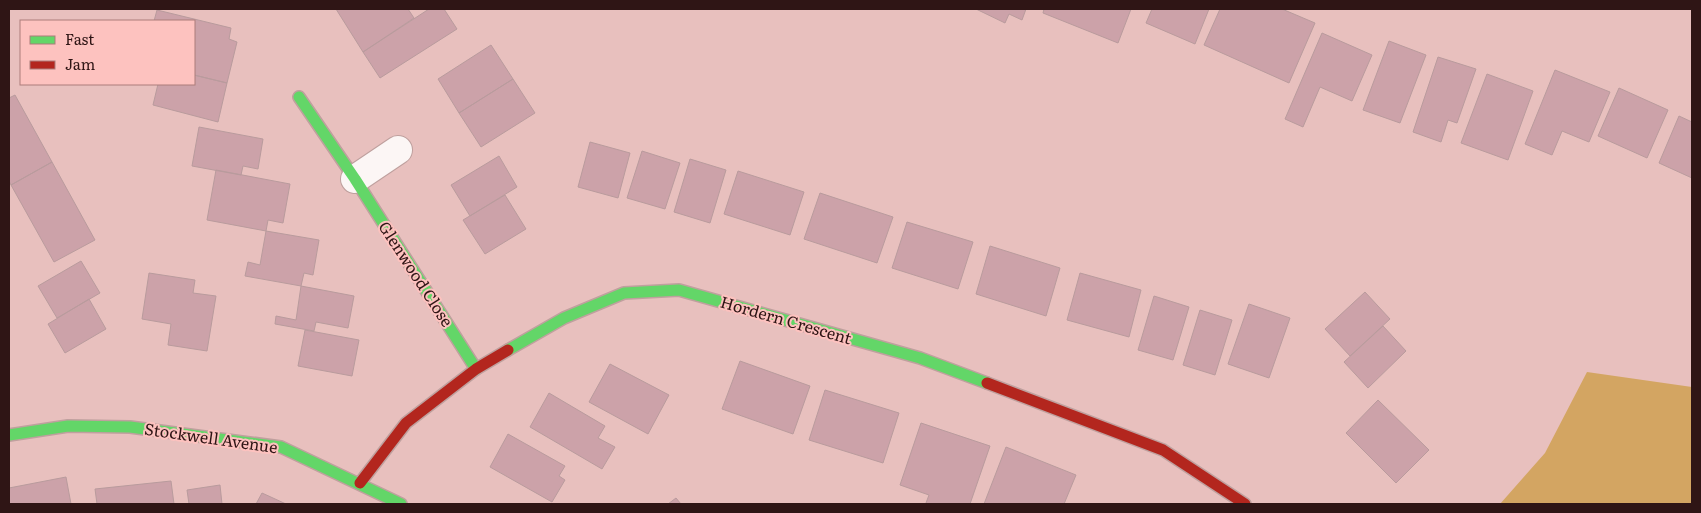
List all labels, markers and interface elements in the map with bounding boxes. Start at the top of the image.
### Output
legend [20,20,195,85]
text: Fast [65,27,94,50]
text: Jam [65,52,96,75]
street label: Glenwood Close [374,216,460,331]
street label: Hordern Crescent [718,289,855,349]
street label: Stockwell Avenue [143,416,279,458]

